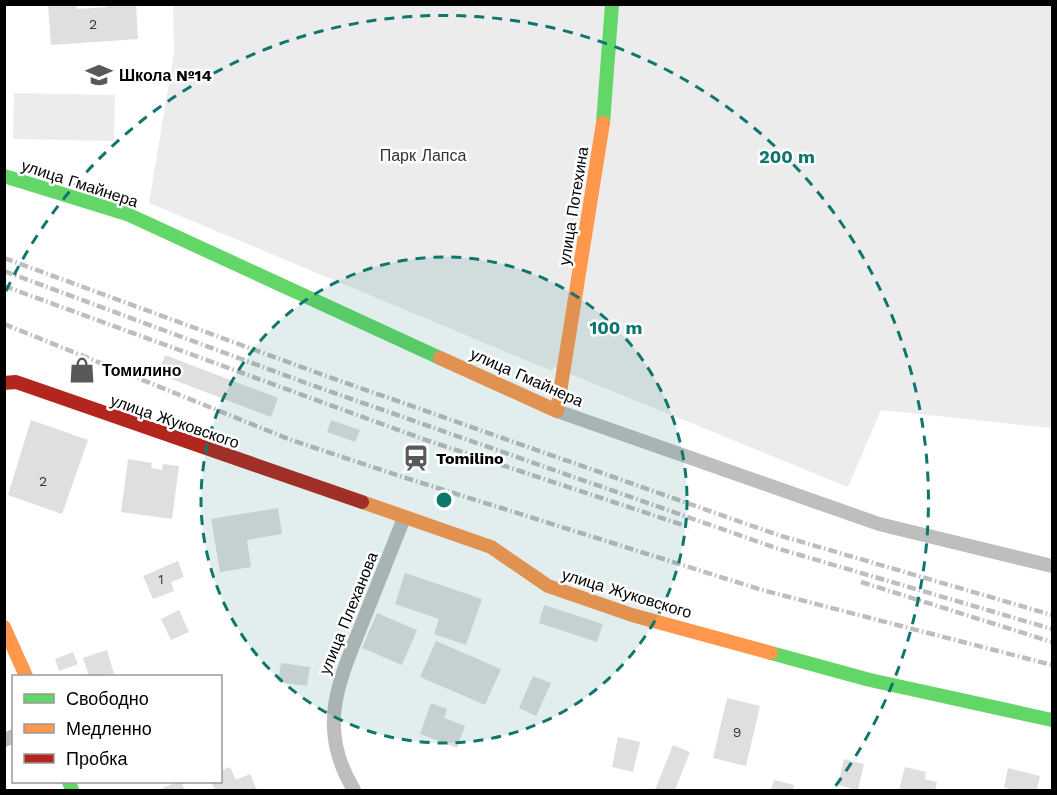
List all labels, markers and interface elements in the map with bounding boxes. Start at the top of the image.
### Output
house number: 2 [89,16,97,32]
school or university icon: Школа №14 [84,60,114,90]
place label: Школа №14 [119,66,212,85]
street label: улица Потехина [555,145,592,267]
park label: Парк Лапса [380,146,466,165]
text: 200 m [759,146,815,167]
street label: улица Гмайнера [19,156,141,211]
text: 100 m [589,317,643,338]
street label: улица Гмайнера [467,344,586,411]
shop icon: Томилино [67,355,97,385]
place label: Томилино [102,361,182,380]
street label: улица Жуковского [108,391,242,452]
station icon: Tomilino [401,443,431,473]
place label: Tomilino [436,449,504,468]
house number: 2 [39,473,47,489]
centre of rings [434,490,454,510]
street label: улица Плеханова [315,549,382,677]
street label: улица Жуковского [560,565,694,622]
house number: 1 [158,571,164,587]
legend [12,675,222,783]
text: Свободно [66,688,149,709]
text: Медленно [66,718,152,739]
house number: 9 [733,724,741,740]
text: Пробка [66,748,129,769]

